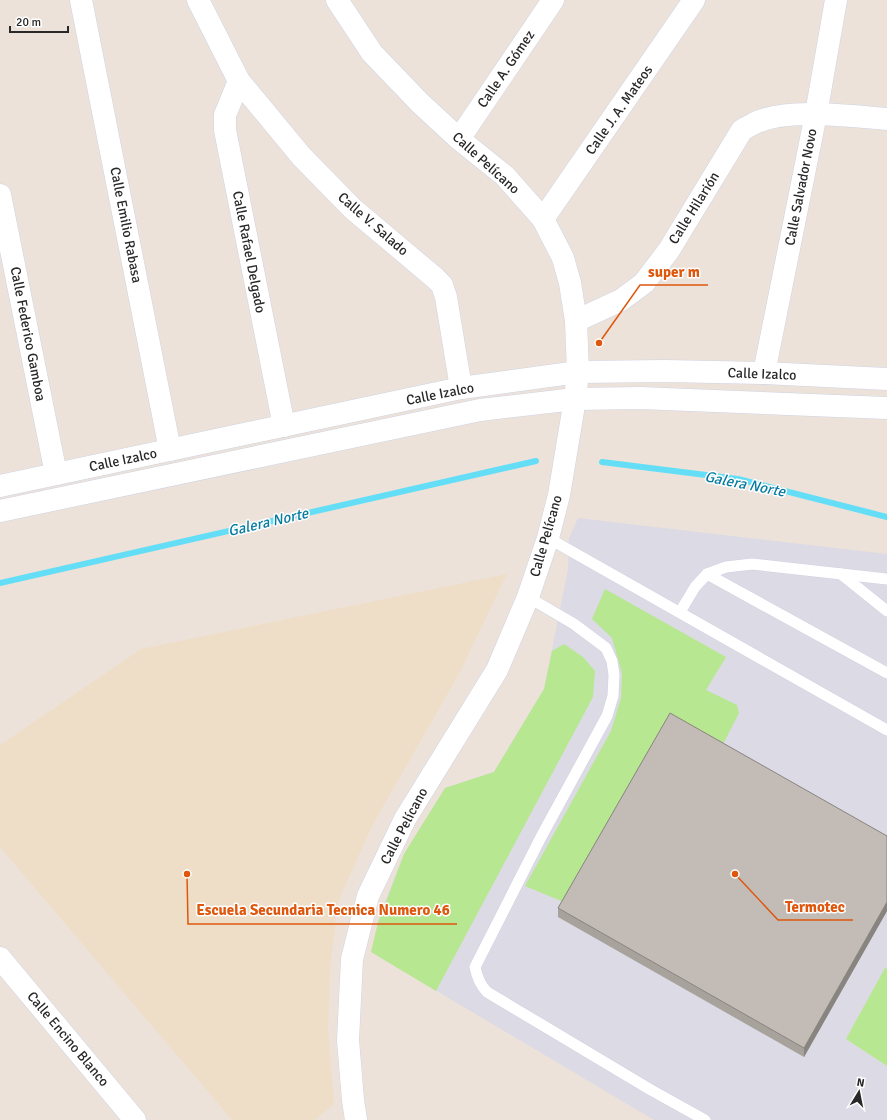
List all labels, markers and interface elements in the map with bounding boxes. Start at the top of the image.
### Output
scale bar [10,8,68,34]
text: 20 m [16,15,41,30]
street label: Calle A. Gómez [474,27,538,111]
street label: Calle J. A. Mateos [582,62,656,158]
street label: Calle Salvador Novo [781,127,821,247]
street label: Calle Pelícano [449,128,523,198]
street label: Calle Emilio Rabasa [106,166,146,284]
street label: Calle Hilarión [665,169,723,247]
street label: Calle Rafael Delgado [229,189,269,315]
street label: Calle V. Salado [334,189,412,259]
callout: super m [640,258,708,285]
text: super m [648,263,700,281]
street label: Calle Federico Gamboa [7,265,49,403]
street label: Calle Izalco [727,364,797,384]
street label: Calle Izalco [405,379,475,409]
street label: Calle Izalco [88,445,158,475]
water label: Galera Norte [703,467,788,501]
street label: Calle Pelícano [526,493,566,579]
water label: Galera Norte [226,504,311,540]
street label: Calle Pelícano [377,785,431,867]
callout: Termotec [778,893,853,920]
callout: Escuela Secundaria Tecnica Numero 46 [188,897,457,924]
text: Termotec [785,898,845,916]
text: Escuela Secundaria Tecnica Numero 46 [196,901,450,919]
street label: Calle Encino Blanco [23,988,113,1090]
north arrow [839,1072,879,1112]
text: N [856,1076,866,1090]

